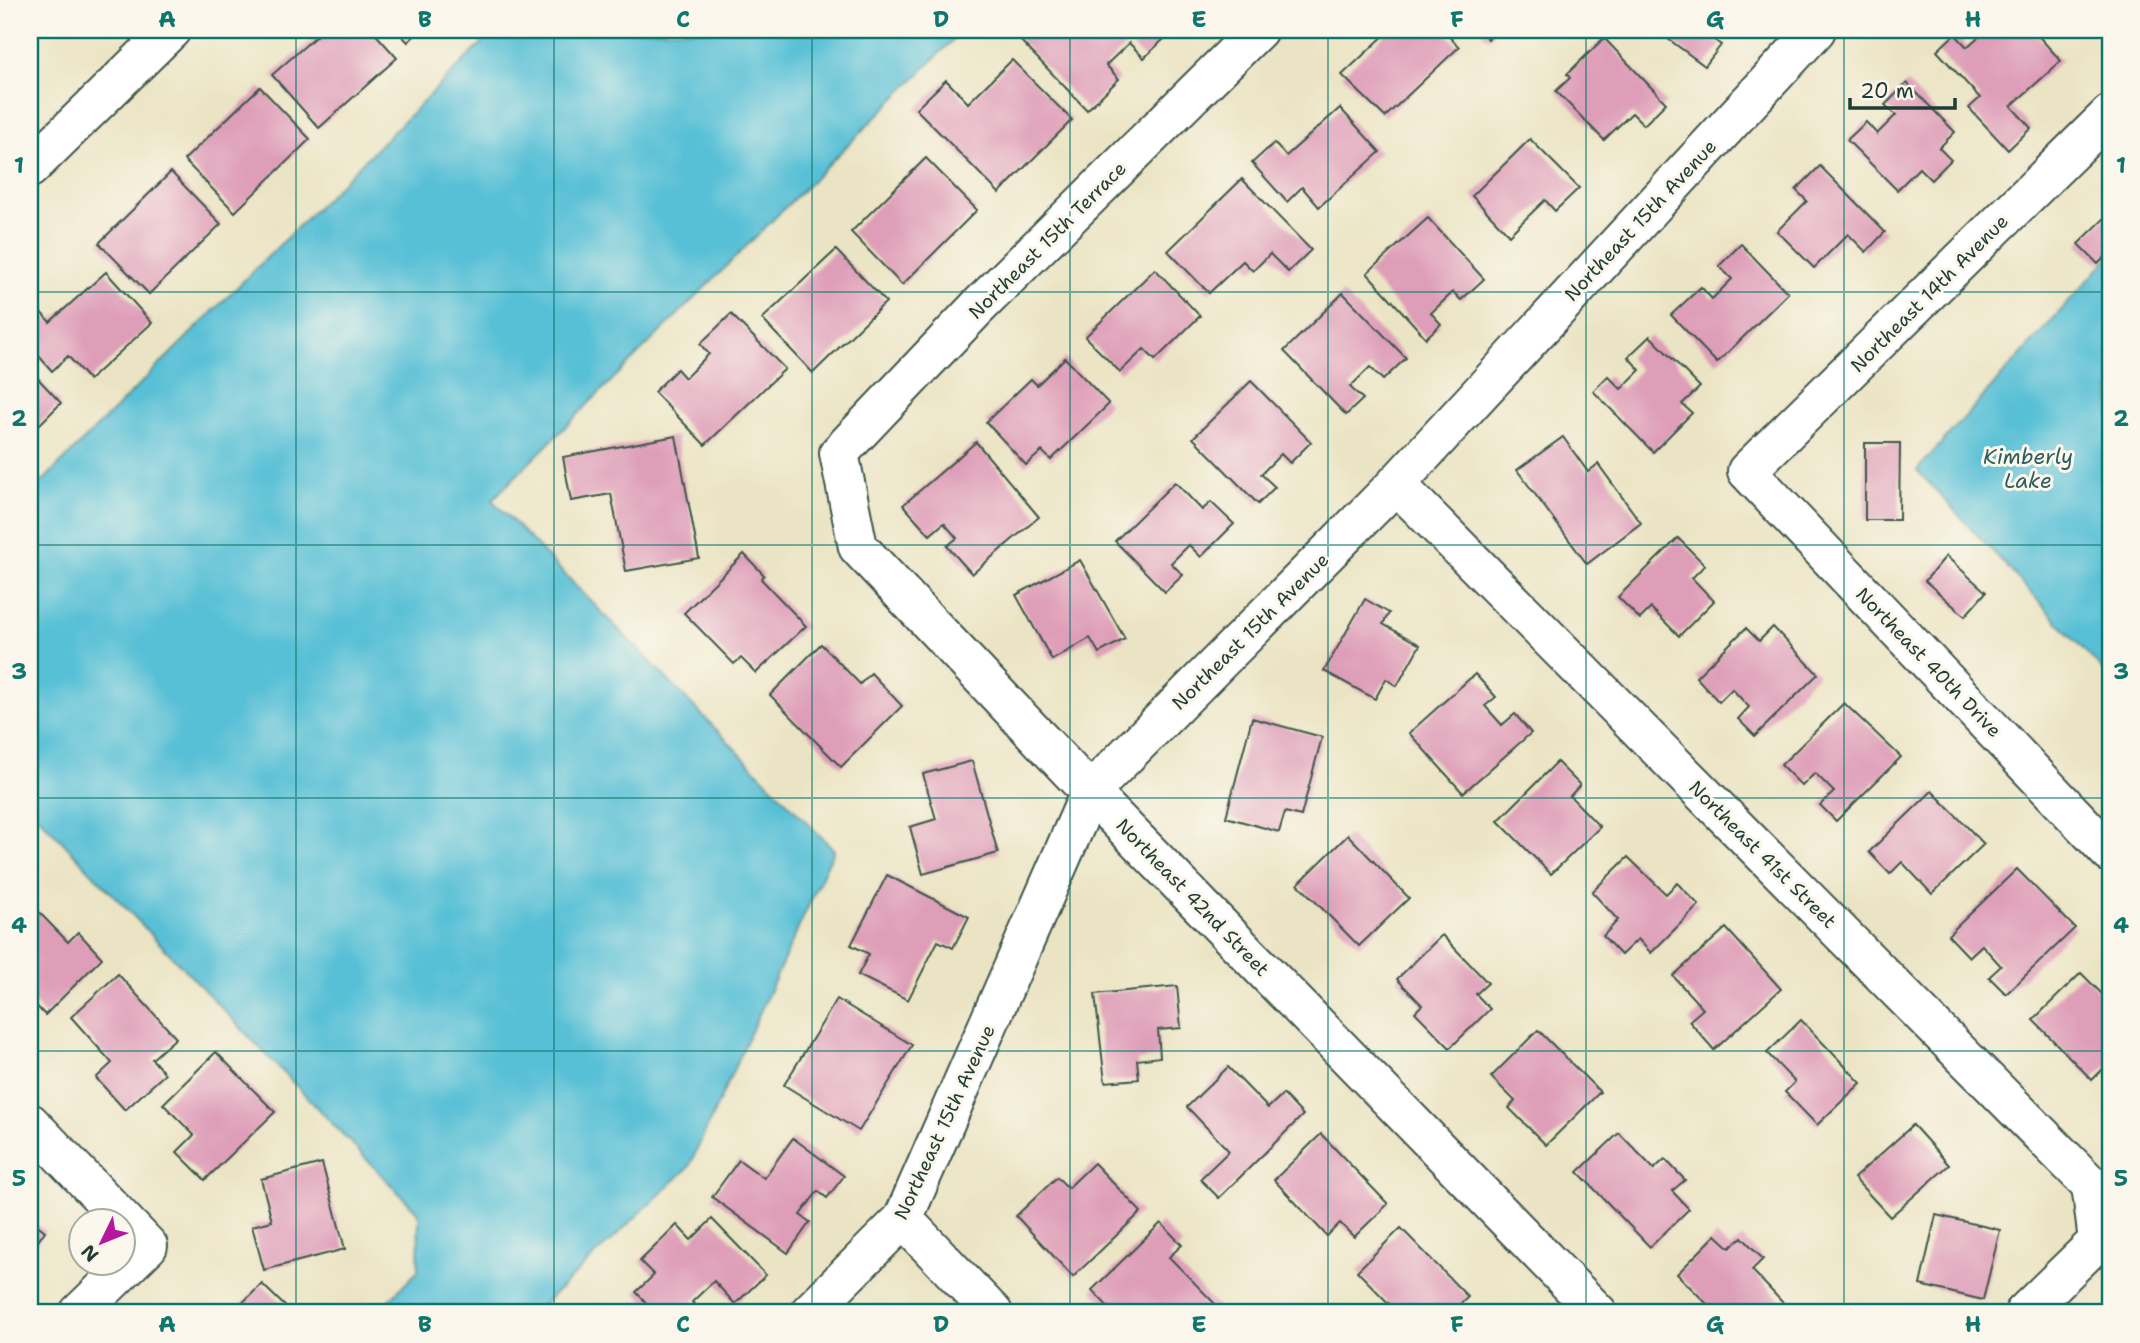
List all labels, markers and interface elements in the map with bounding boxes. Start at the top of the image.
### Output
text: A [158,4,176,34]
text: B [418,4,432,34]
text: C [676,4,690,34]
text: D [933,4,949,34]
text: E [1191,4,1207,34]
text: F [1450,4,1464,34]
text: G [1706,4,1725,34]
text: H [1965,4,1981,34]
scale bar [1850,66,1954,110]
text: 20 m [1860,77,1914,105]
street label: Northeast 15th Avenue [1559,134,1722,307]
text: 1 [14,150,24,180]
text: 1 [2116,150,2126,180]
street label: Northeast 15th Terrace [963,156,1132,325]
street label: Northeast 14th Avenue [1845,209,2014,378]
text: 2 [11,403,27,433]
text: 2 [2113,403,2129,433]
water label: Kimberly Lake [1983,443,2073,495]
street label: Northeast 15th Avenue [1166,547,1334,715]
street label: Northeast 40th Drive [1850,582,2007,743]
text: 3 [11,656,27,686]
text: 3 [2113,656,2129,686]
street label: Northeast 41st Street [1683,775,1842,934]
street label: Northeast 42nd Street [1111,813,1275,982]
text: 4 [11,910,27,940]
text: 4 [2113,910,2129,940]
street label: Northeast 15th Avenue [888,1021,1001,1224]
text: 5 [12,1163,26,1193]
text: 5 [2114,1163,2128,1193]
north arrow [66,1206,136,1276]
text: N [76,1239,104,1267]
text: A [158,1309,176,1339]
text: B [418,1309,432,1339]
text: C [676,1309,690,1339]
text: D [933,1309,949,1339]
text: E [1191,1309,1207,1339]
text: F [1450,1309,1464,1339]
text: G [1706,1309,1725,1339]
text: H [1965,1309,1981,1339]

